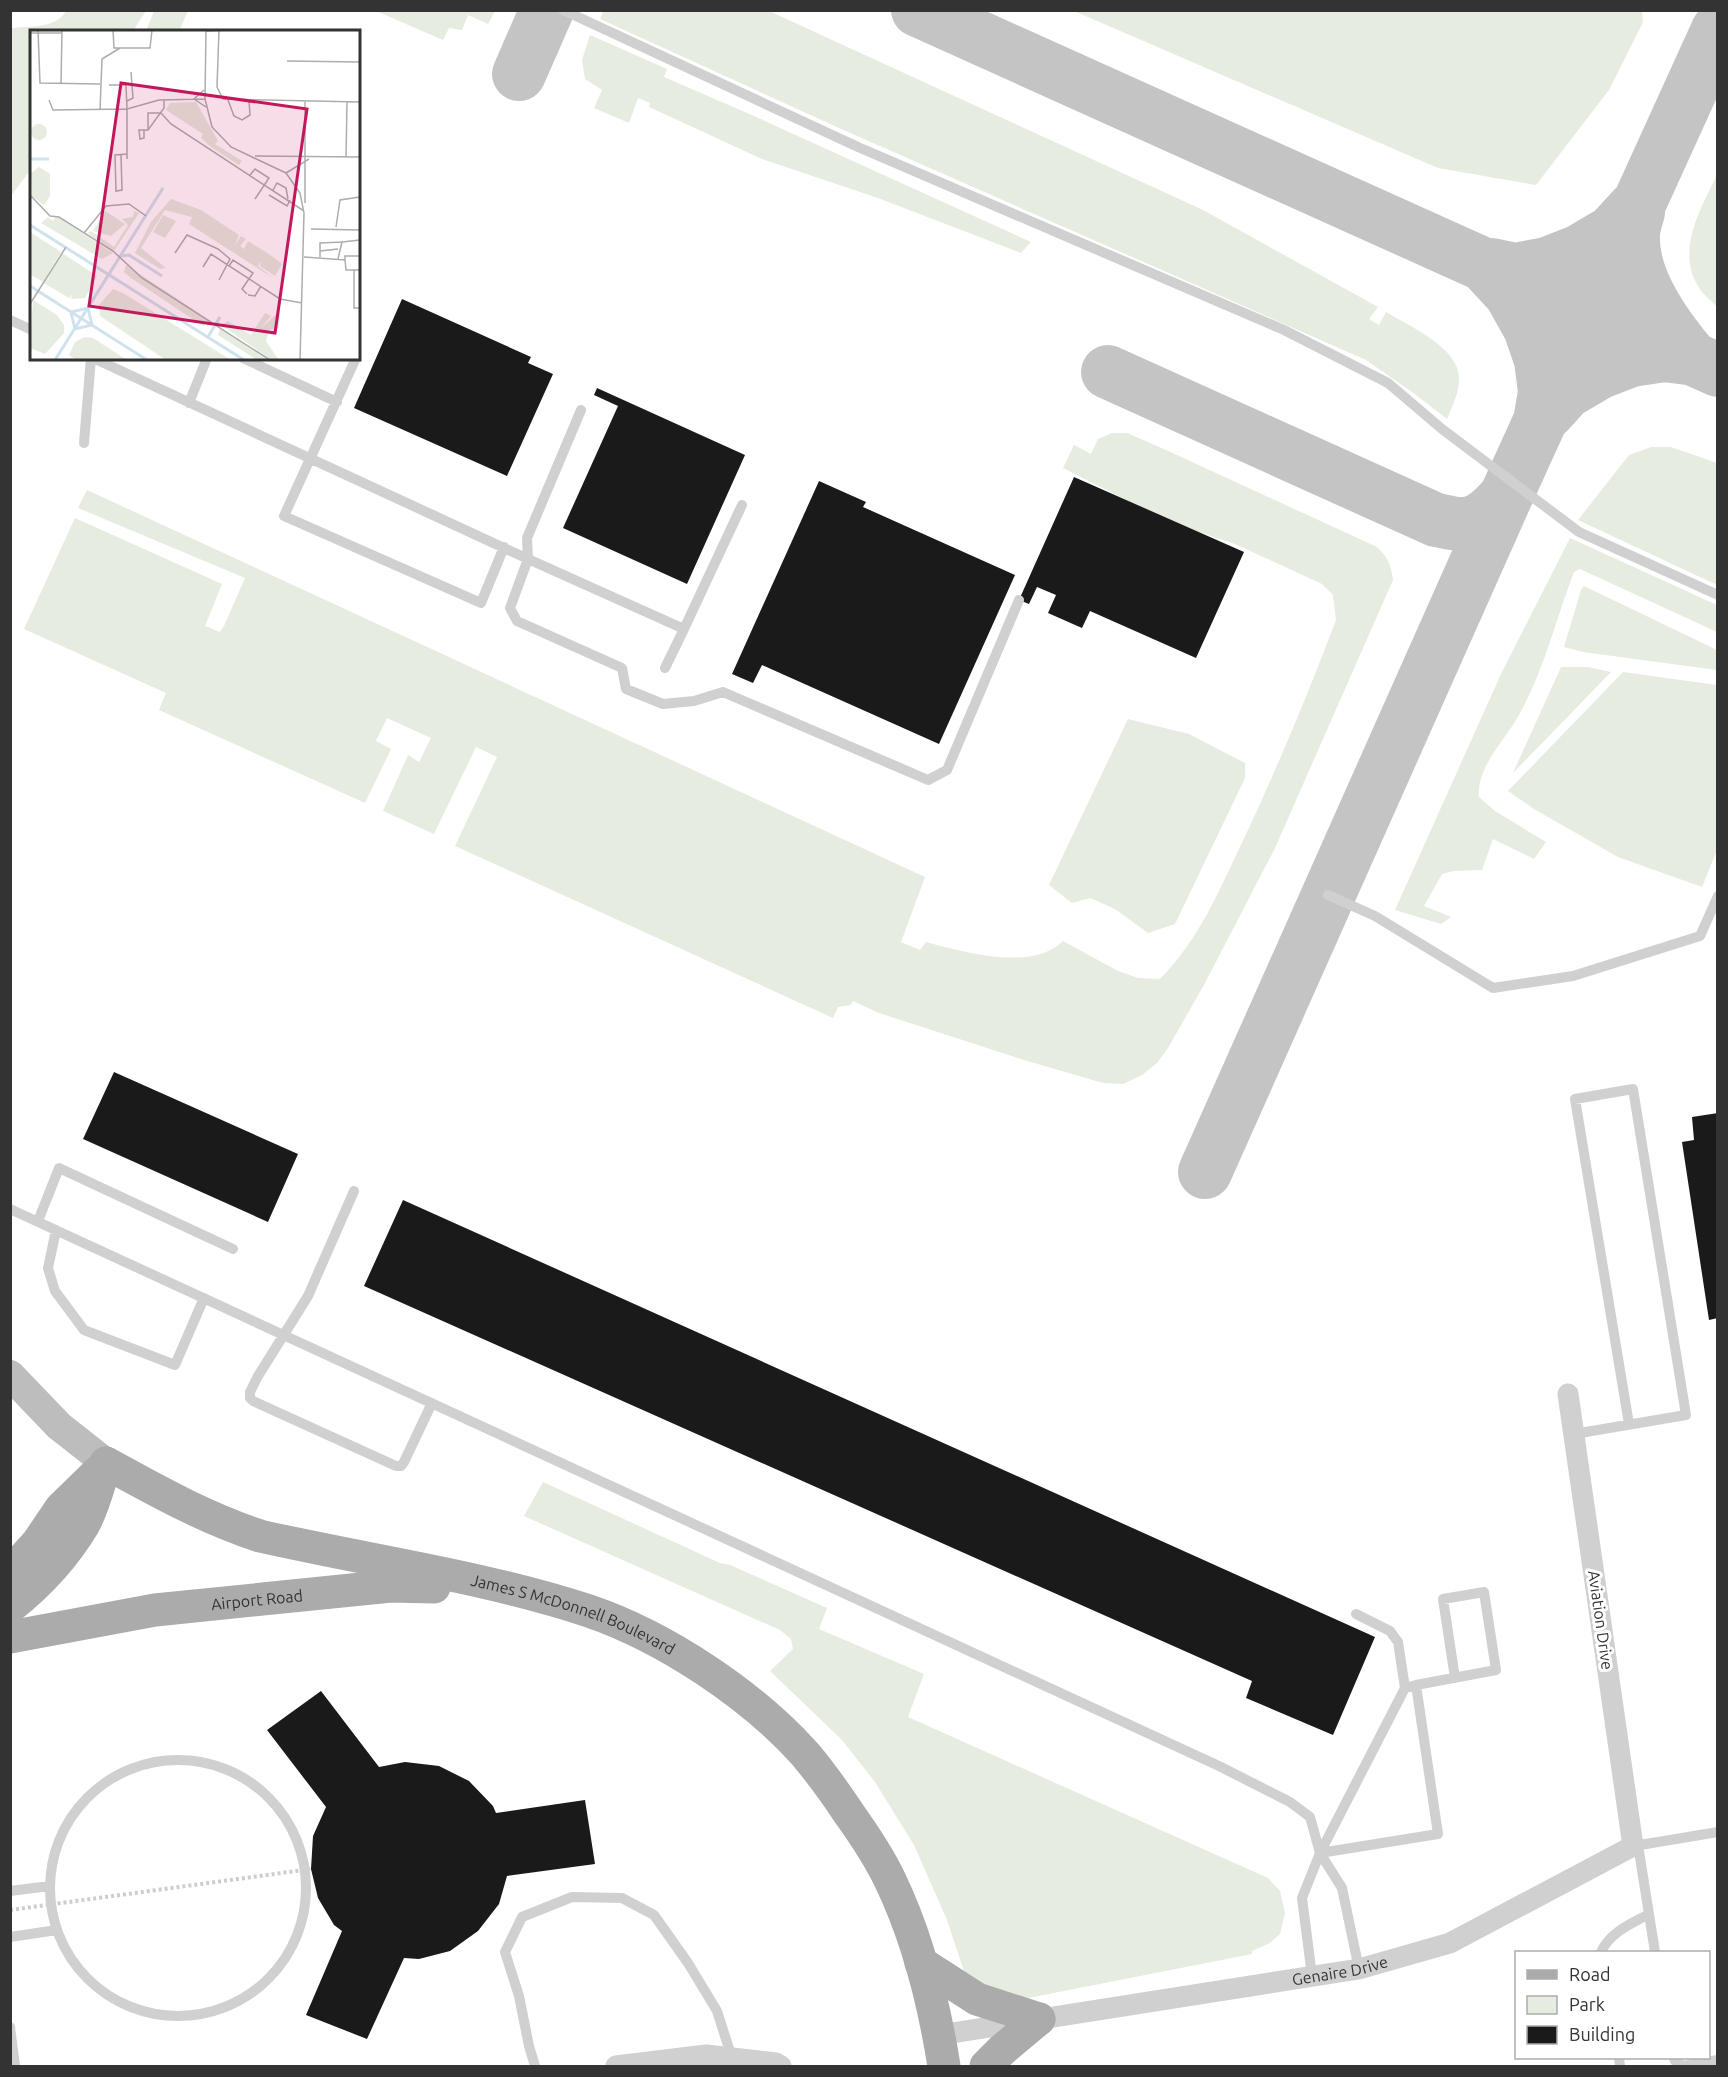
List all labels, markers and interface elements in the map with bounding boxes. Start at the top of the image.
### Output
inset map [30,30,360,360]
street label: Aviation Drive [1585,1569,1617,1671]
street label: James S McDonnell Boulevard [469,1571,678,1658]
street label: Airport Road [210,1586,304,1613]
legend [1515,1951,1710,2059]
street label: Genaire Drive [1291,1952,1390,1988]
text: Road [1569,1964,1611,1984]
text: Park [1569,1994,1605,2014]
text: Building [1569,2024,1635,2044]

